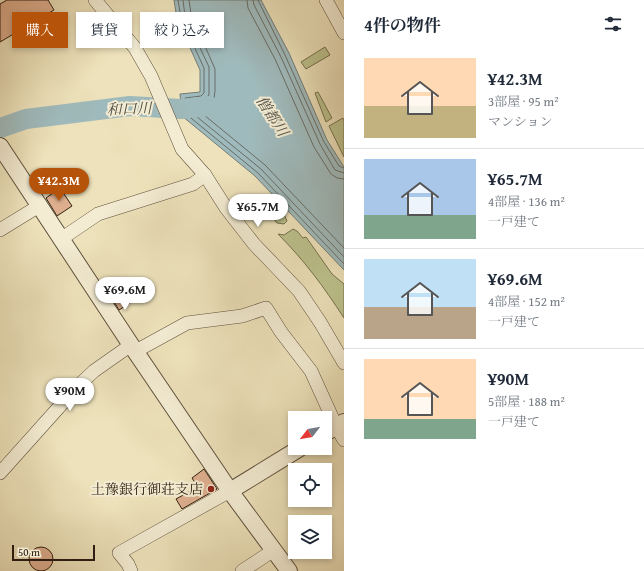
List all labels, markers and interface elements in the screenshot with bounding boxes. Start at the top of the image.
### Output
chip: 購入 [12,12,68,48]
chip: 賃貸 [76,12,132,48]
chip: 絞り込み [140,12,224,48]
text: 4件の物件 [364,12,441,37]
icon: filters [602,13,624,35]
text: ¥42.3M [488,66,543,91]
icon: home [396,74,444,122]
water label: 僧都川 [251,91,295,142]
text: 3部屋 · 95 m² [488,92,559,111]
water label: 和口川 [106,97,154,120]
text: マンション [488,112,552,131]
text: ¥65.7M [488,166,543,191]
pin: ¥42.3M [26,168,92,202]
text: ¥42.3M [38,171,80,190]
icon: home [396,175,444,223]
text: 4部屋 · 136 m² [488,192,565,211]
pin: ¥65.7M [225,194,291,228]
text: ¥65.7M [237,197,279,216]
text: 一戸建て [488,212,540,231]
text: ¥69.6M [488,266,543,291]
icon: home [396,275,444,323]
pin: ¥69.6M [92,277,158,311]
text: ¥69.6M [104,280,146,299]
text: 4部屋 · 152 m² [488,292,565,311]
text: 一戸建て [488,312,540,331]
text: ¥90M [488,366,529,391]
icon: home [396,375,444,423]
pin: ¥90M [46,378,94,412]
text: ¥90M [54,381,86,400]
text: 5部屋 · 188 m² [488,392,565,411]
north arrow [288,411,332,455]
map controls [288,411,332,559]
text: 一戸建て [488,412,540,431]
button: locate [288,463,332,507]
place label: 土豫銀行御荘支店 [91,479,203,499]
marker: 土豫銀行御荘支店 [206,484,216,494]
button: layers [288,515,332,559]
scale bar [12,543,95,562]
text: 50 m [18,544,40,560]

